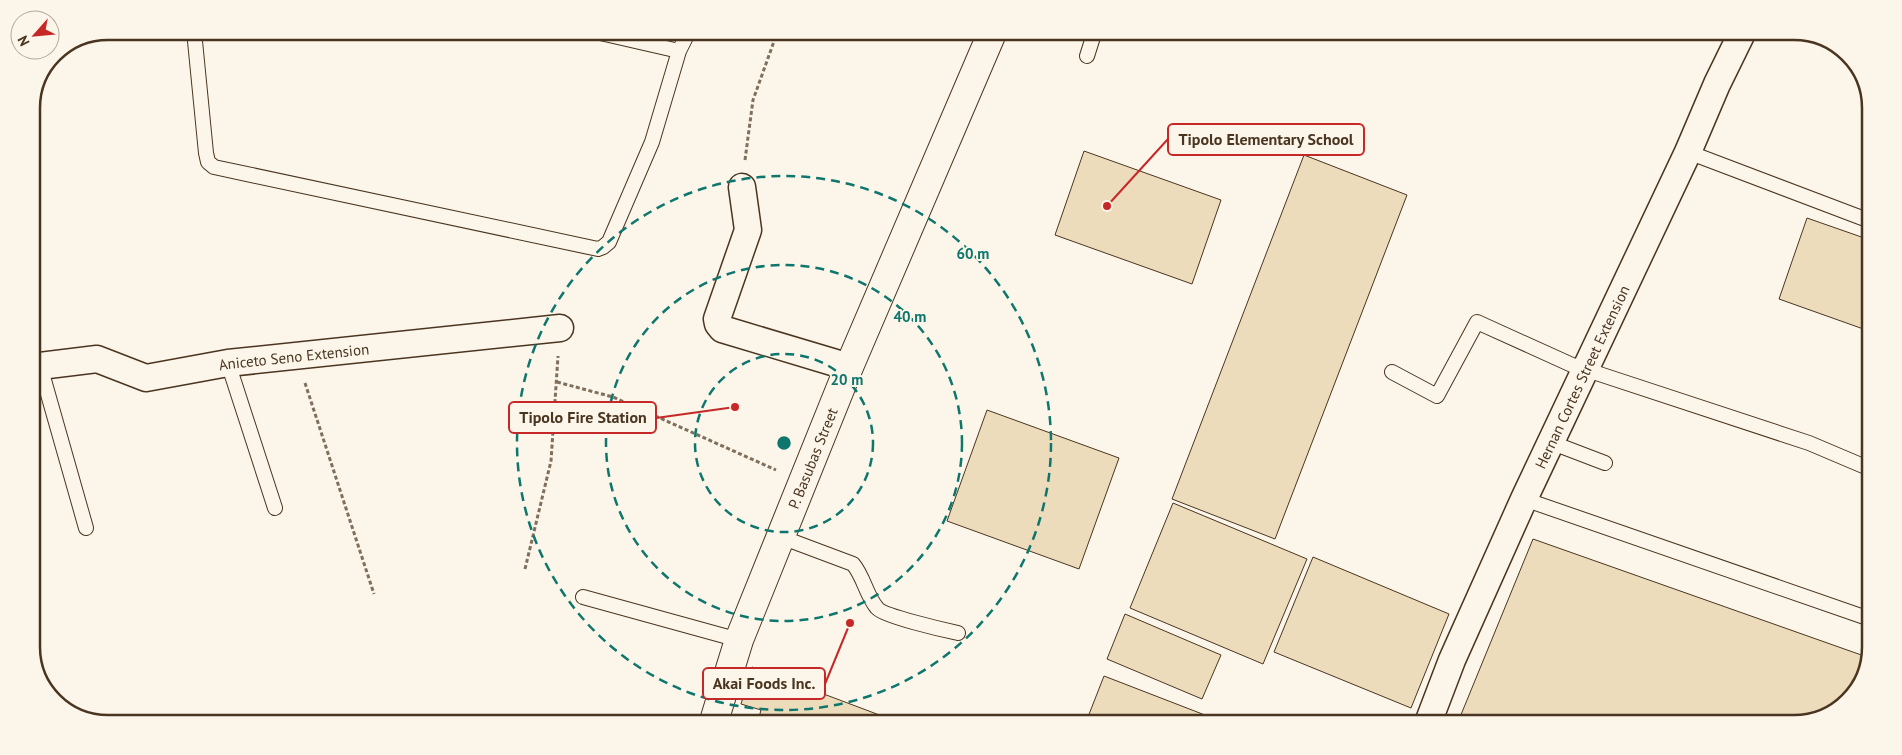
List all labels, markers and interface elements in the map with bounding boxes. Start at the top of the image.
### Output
north arrow [10,10,60,60]
text: N [13,33,34,49]
callout: Tipolo Elementary School [1168,124,1364,155]
text: Tipolo Elementary School [1178,129,1354,149]
text: 60 m [957,244,989,263]
street label: Hernan Cortes Street Extension [1530,282,1633,472]
text: 40 m [894,307,926,326]
street label: Aniceto Seno Extension [217,339,370,374]
text: 20 m [831,370,863,389]
callout: Tipolo Fire Station [509,402,656,433]
street label: P. Basubas Street [783,405,841,511]
text: Tipolo Fire Station [519,407,647,427]
centre of rings [775,434,793,452]
callout: Akai Foods Inc. [703,668,825,699]
text: Akai Foods Inc. [713,673,815,693]

